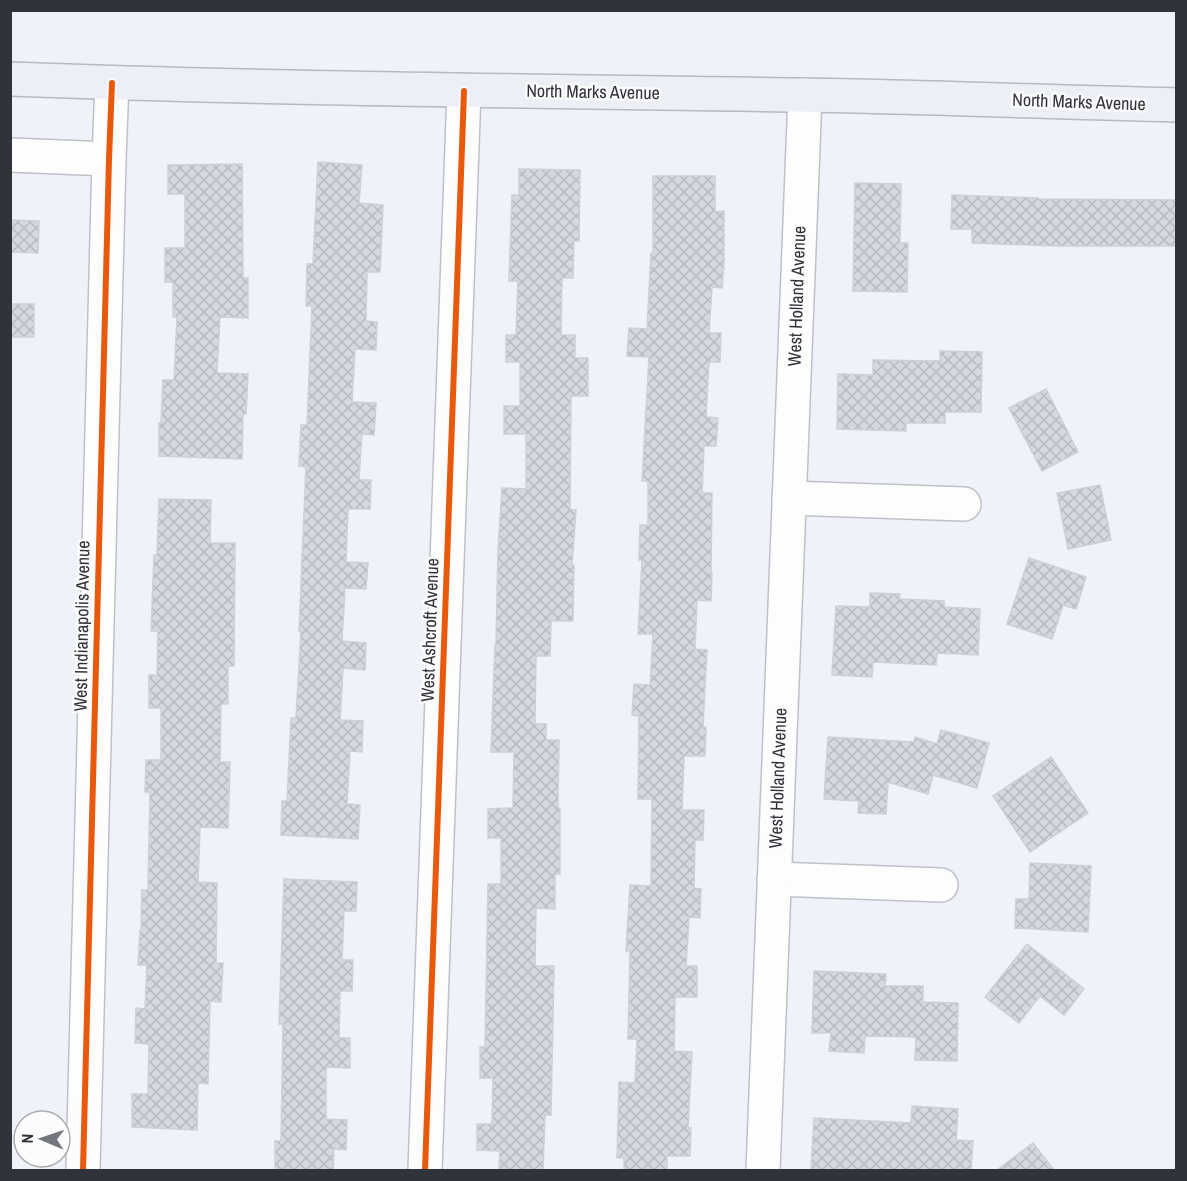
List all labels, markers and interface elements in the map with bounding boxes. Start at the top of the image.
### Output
street label: North Marks Avenue [526,78,660,105]
street label: North Marks Avenue [1012,87,1146,116]
street label: West Holland Avenue [782,225,811,367]
street label: West Indianapolis Avenue [68,540,95,712]
street label: West Ashcroft Avenue [414,558,445,702]
street label: West Holland Avenue [763,707,792,849]
north arrow [12,1109,72,1169]
text: N [16,1133,38,1144]

